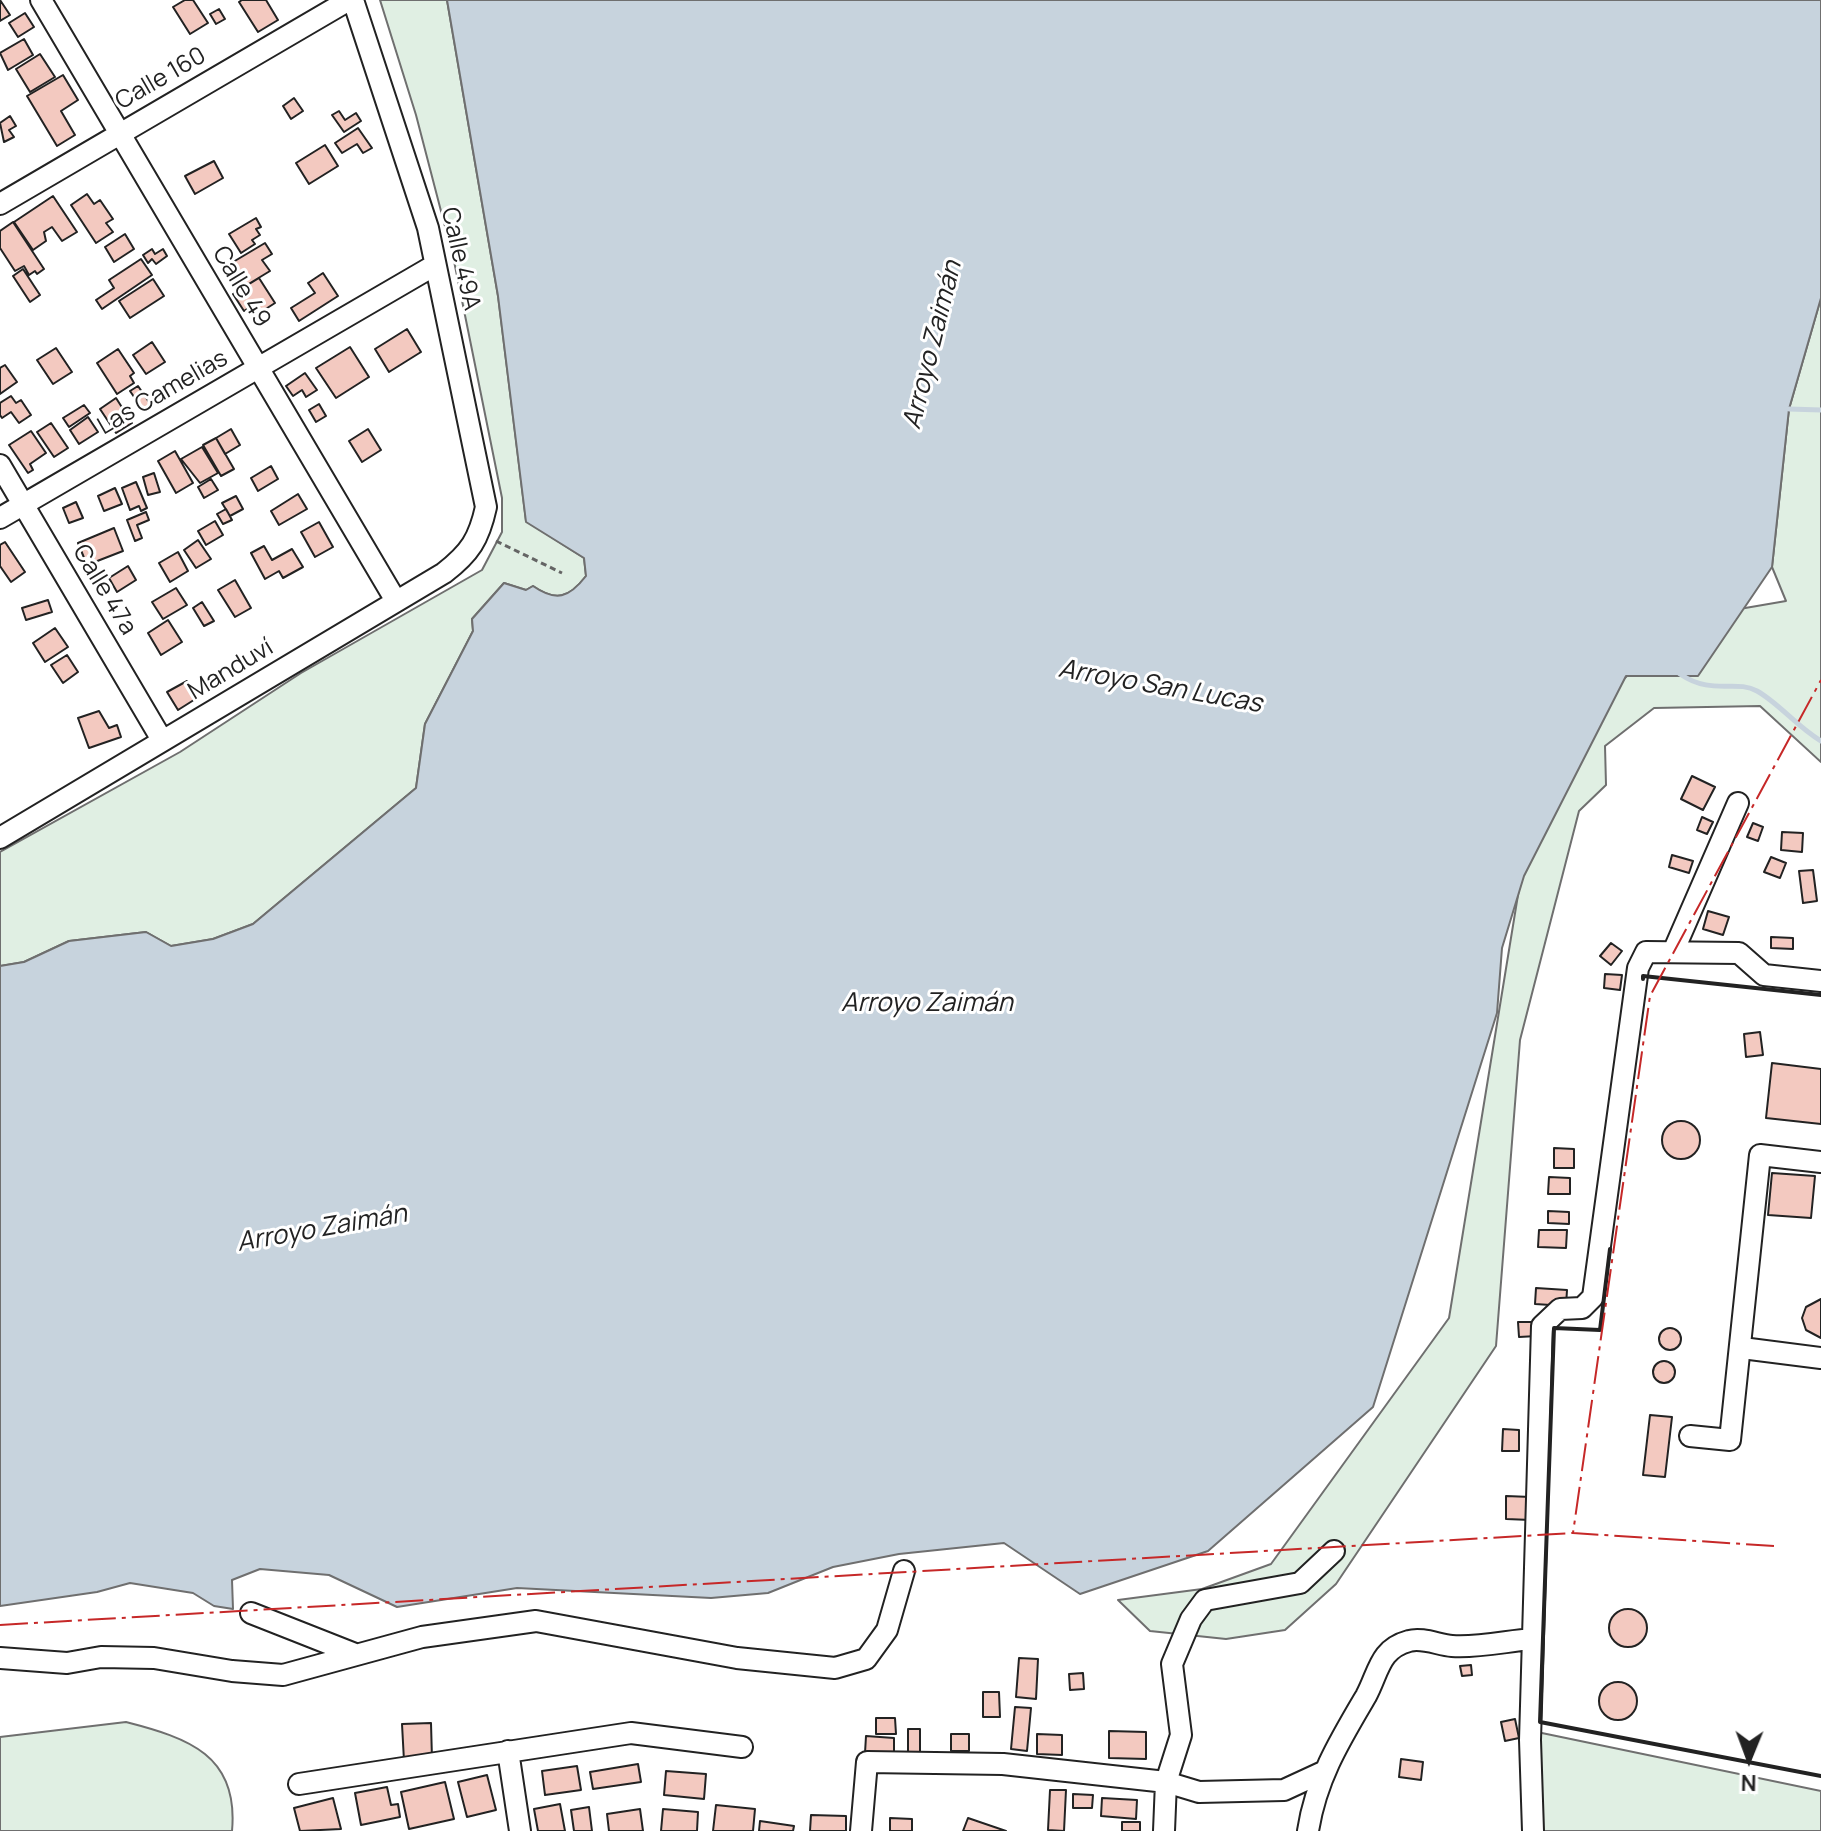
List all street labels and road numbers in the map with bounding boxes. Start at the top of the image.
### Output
street label: Calle 160 [111,42,211,116]
street label: Calle 49A [434,205,486,313]
street label: Calle 49 [206,241,276,333]
street label: Las Camelias [93,344,233,442]
street label: Calle 47a [66,540,142,640]
street label: Manduví [183,633,279,707]

